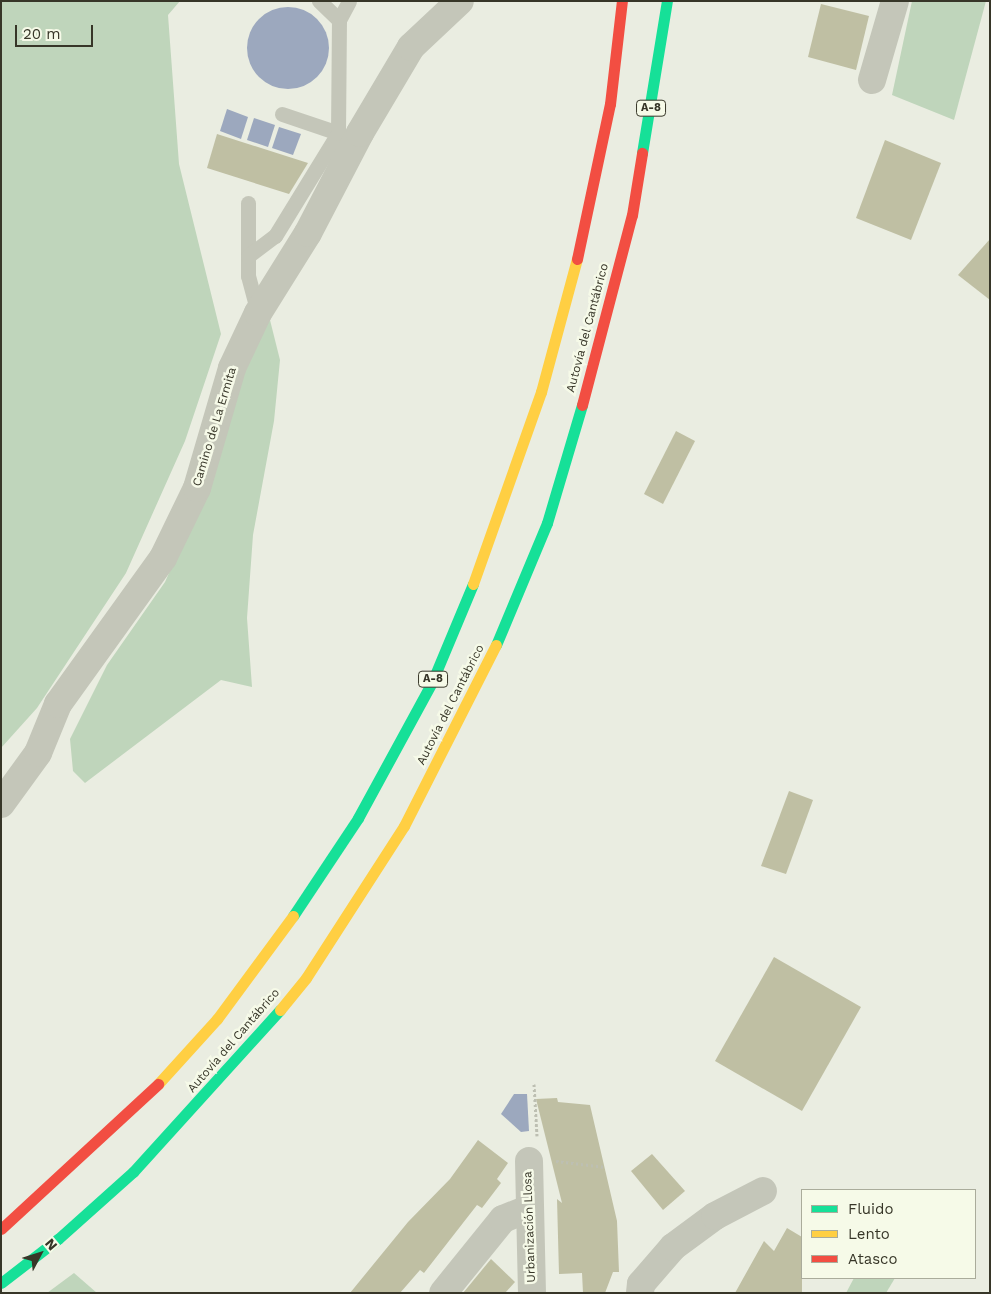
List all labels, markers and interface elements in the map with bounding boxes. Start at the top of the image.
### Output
scale bar [18,15,95,47]
text: 20 m [23,25,61,43]
road number: A-8 [636,100,666,116]
street label: Autovía del Cantábrico [564,262,612,394]
street label: Camino de La Ermita [190,366,240,488]
street label: Autovía del Cantábrico [414,642,488,768]
road number: A-8 [418,671,448,688]
street label: Autovía del Cantábrico [185,986,283,1096]
street label: Urbanización Llosa [521,1171,539,1283]
legend [801,1189,976,1279]
text: Fluido [848,1200,893,1218]
text: Lento [848,1225,890,1243]
north arrow [15,1229,65,1279]
text: N [42,1235,61,1253]
text: Atasco [848,1250,897,1268]

